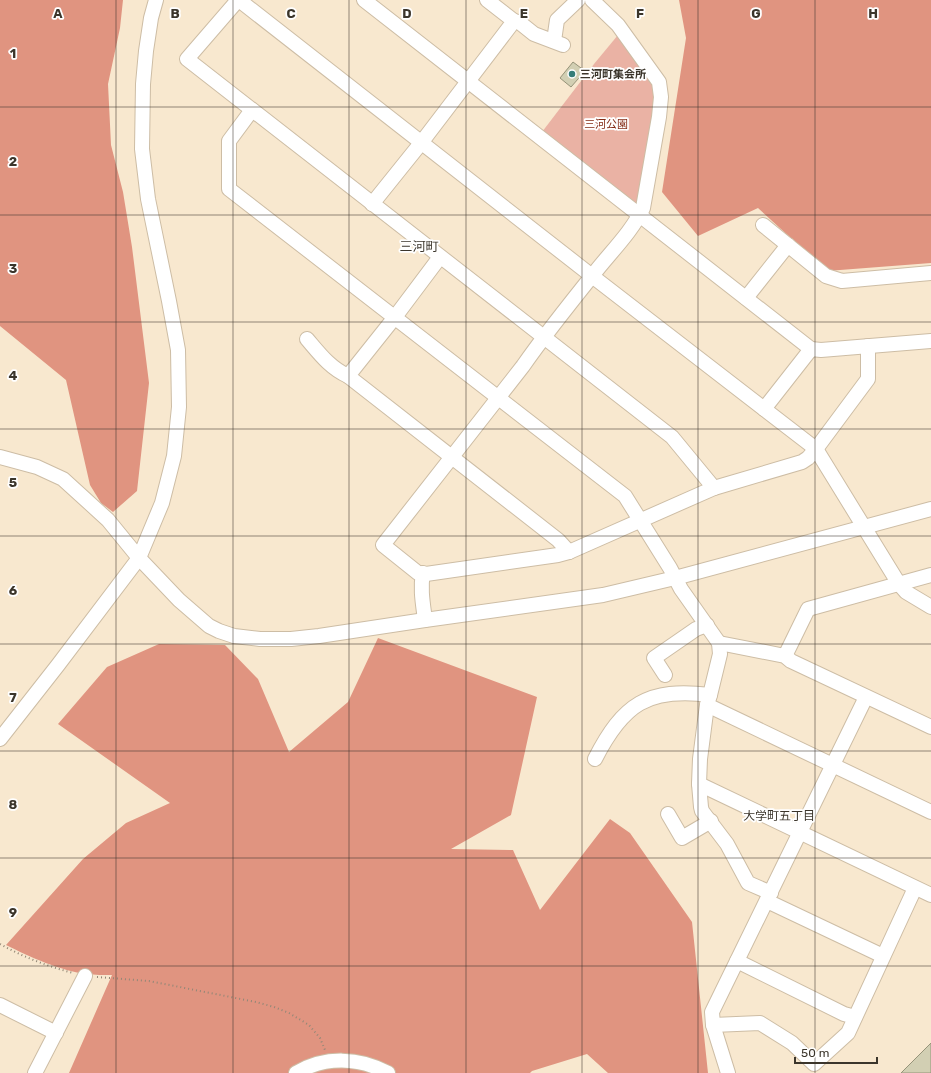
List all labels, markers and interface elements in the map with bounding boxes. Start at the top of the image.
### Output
text: A [53,6,63,21]
text: B [170,6,180,21]
text: C [286,6,296,21]
text: D [402,6,412,21]
text: E [520,6,528,21]
text: F [636,6,644,21]
text: G [751,6,761,21]
text: H [868,6,878,21]
text: 1 [10,46,16,61]
place label: 三河町集会所 [580,68,646,81]
marker: 三河町集会所 [567,69,577,79]
park label: 三河公園 [584,118,628,131]
text: 2 [9,154,17,169]
district label: 三河町 [399,239,439,254]
text: 3 [9,261,18,276]
text: 4 [9,368,18,383]
text: 5 [9,475,17,490]
text: 6 [9,583,18,598]
text: 7 [9,690,17,705]
text: 8 [9,797,18,812]
district label: 大学町五丁目 [743,809,815,823]
text: 9 [9,905,17,920]
scale bar [795,1039,877,1065]
text: 50 m [801,1046,829,1060]

